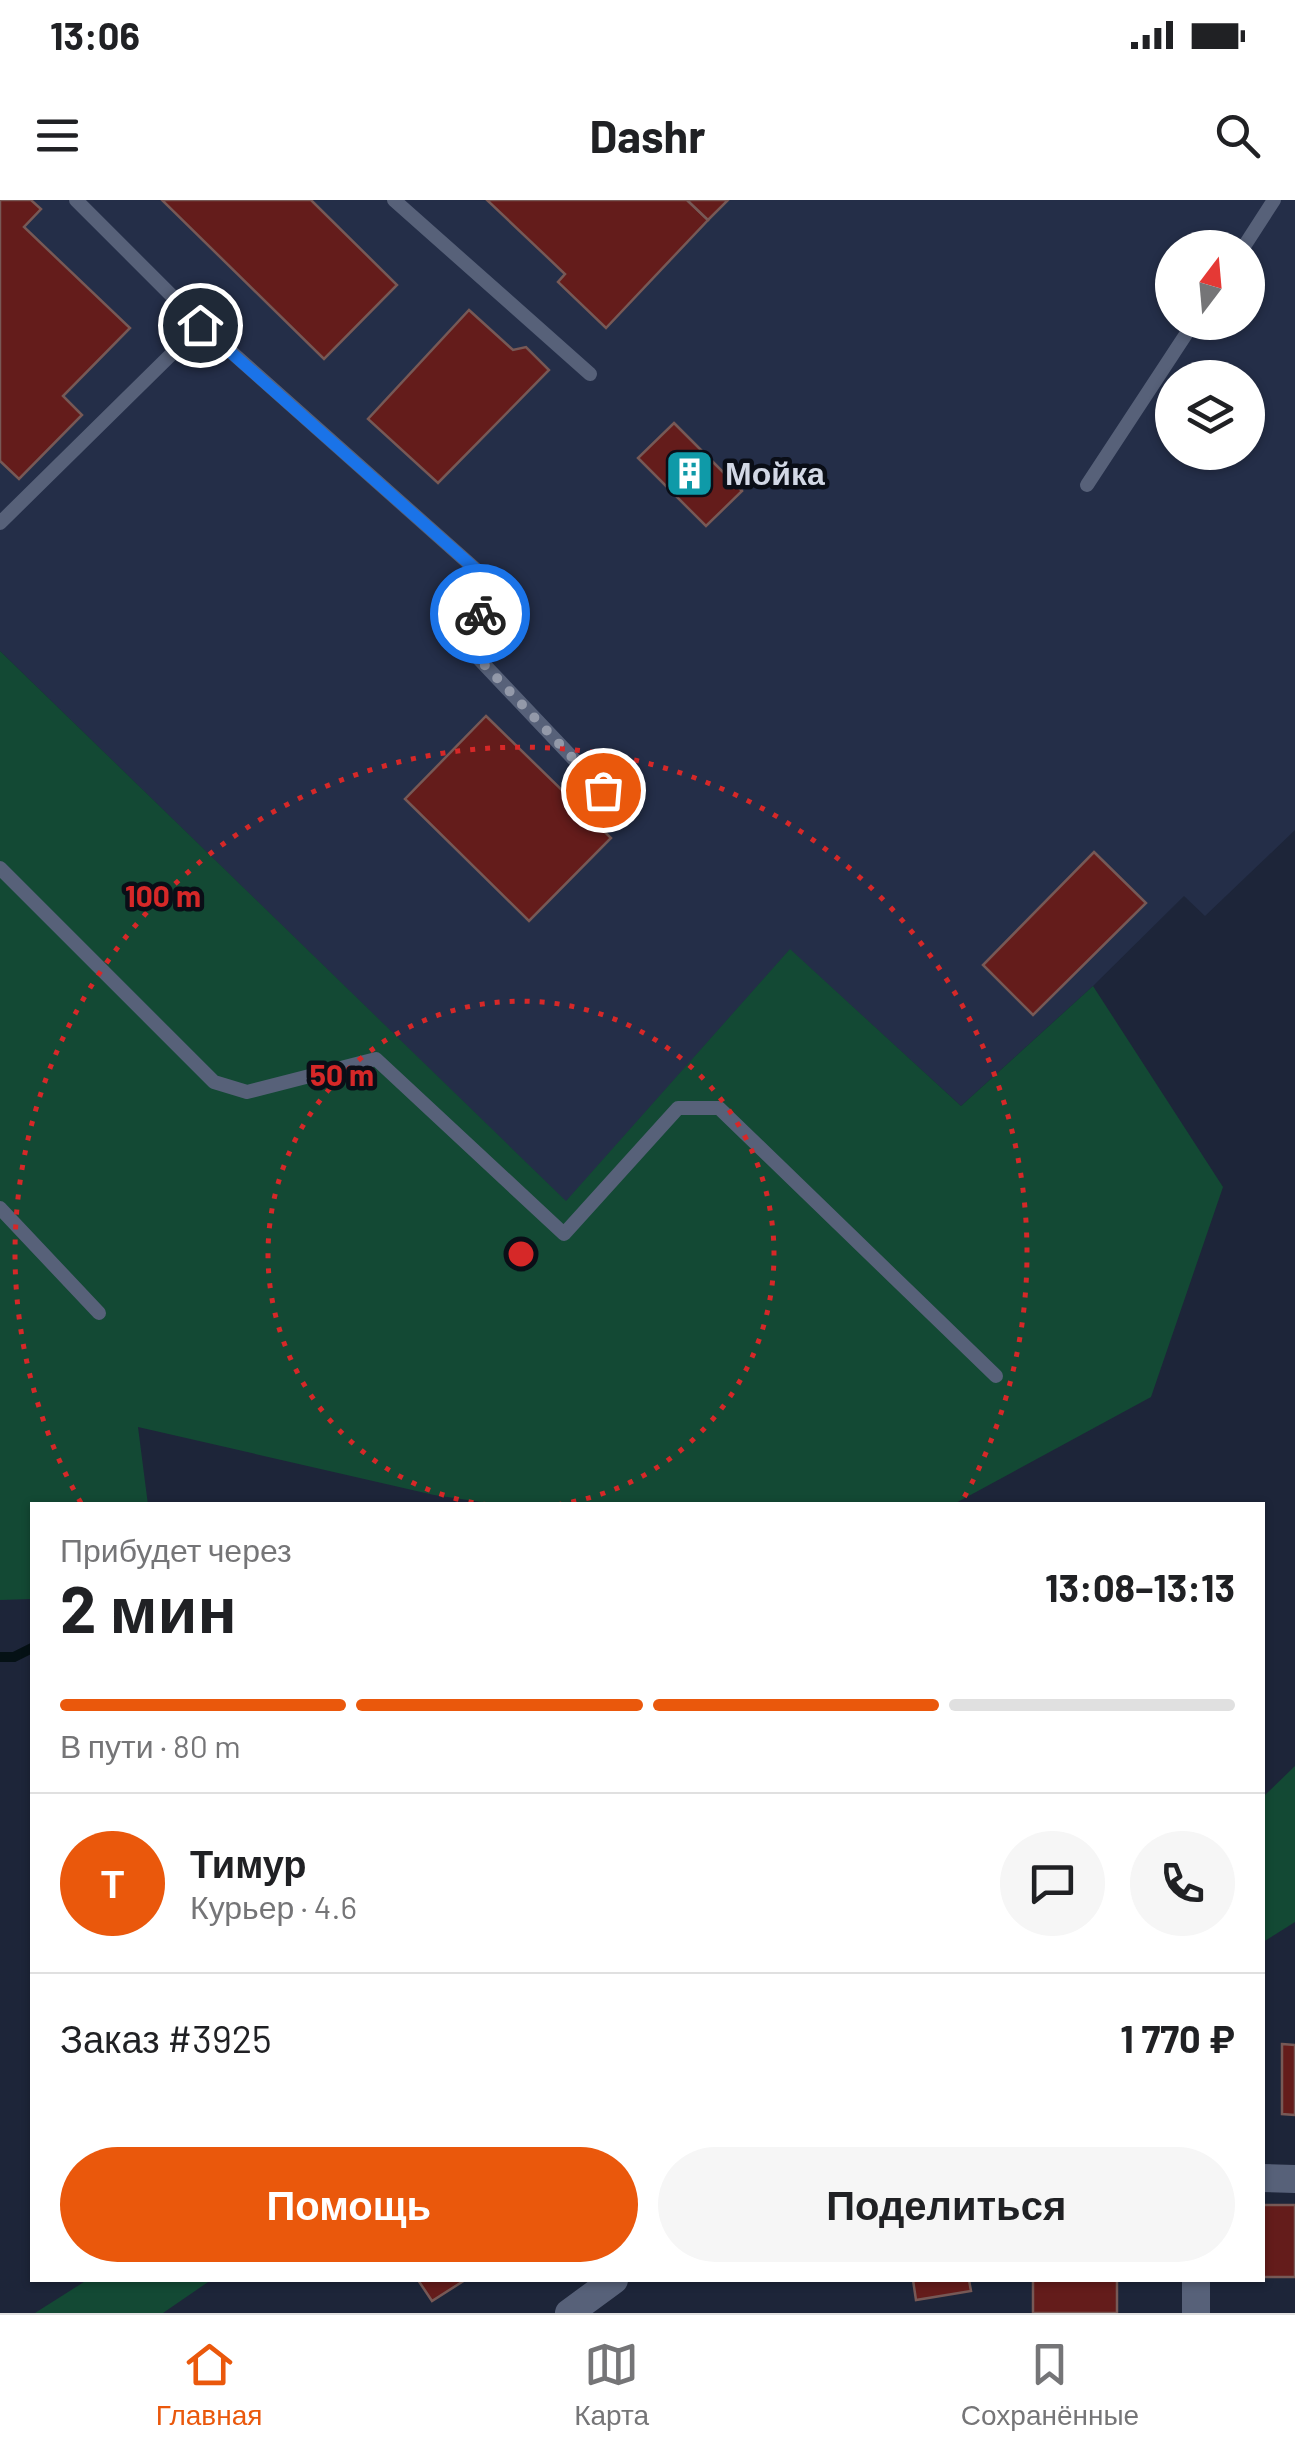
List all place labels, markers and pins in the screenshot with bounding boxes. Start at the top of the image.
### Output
pin [158,283,243,368]
building icon: Мойка [664,448,716,500]
place label: Мойка [725,453,825,491]
pin [561,748,646,833]
centre of rings [503,1236,539,1272]

